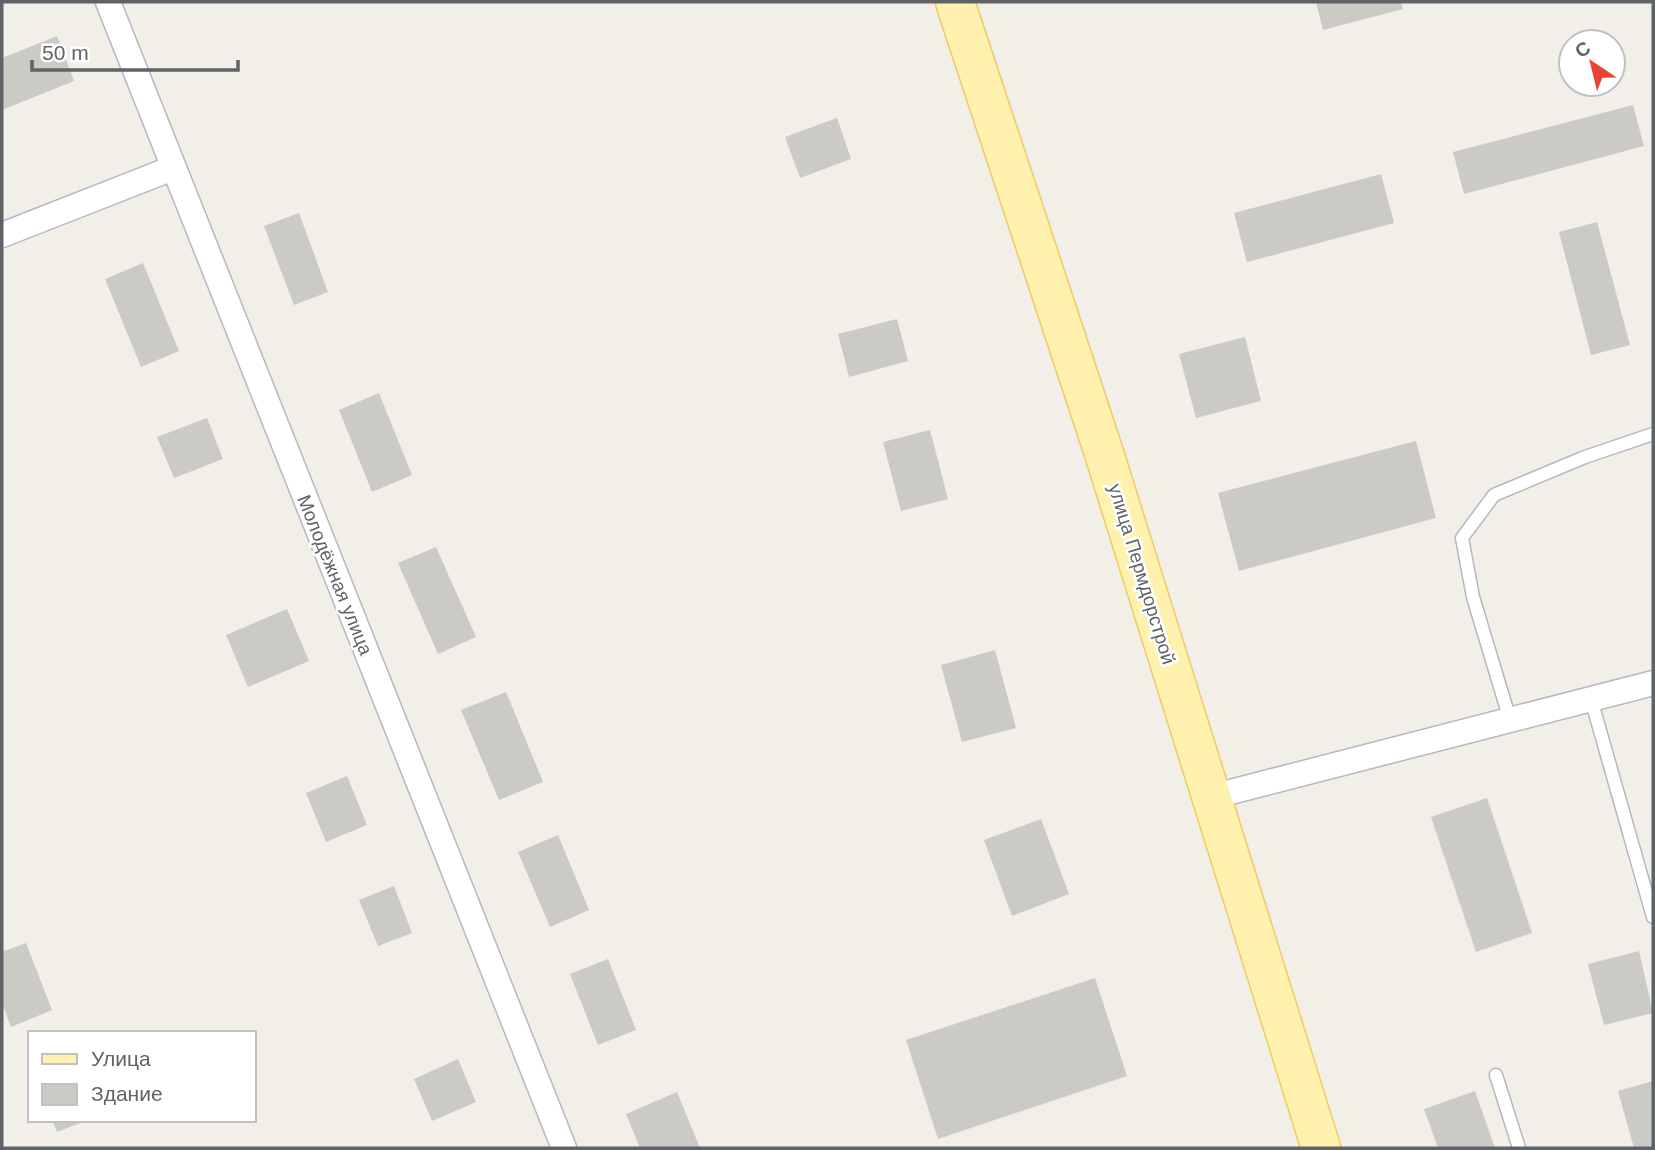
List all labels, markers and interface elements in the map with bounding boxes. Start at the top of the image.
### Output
scale bar [32,28,238,72]
north arrow [1557,28,1627,98]
text: С [1571,37,1594,62]
text: 50 m [42,41,89,64]
street label: улица Пермдорстрой [1105,481,1179,667]
street label: Молодёжная улица [293,492,377,659]
legend [28,1031,256,1122]
text: Улица [91,1047,151,1070]
text: Здание [91,1082,163,1105]

